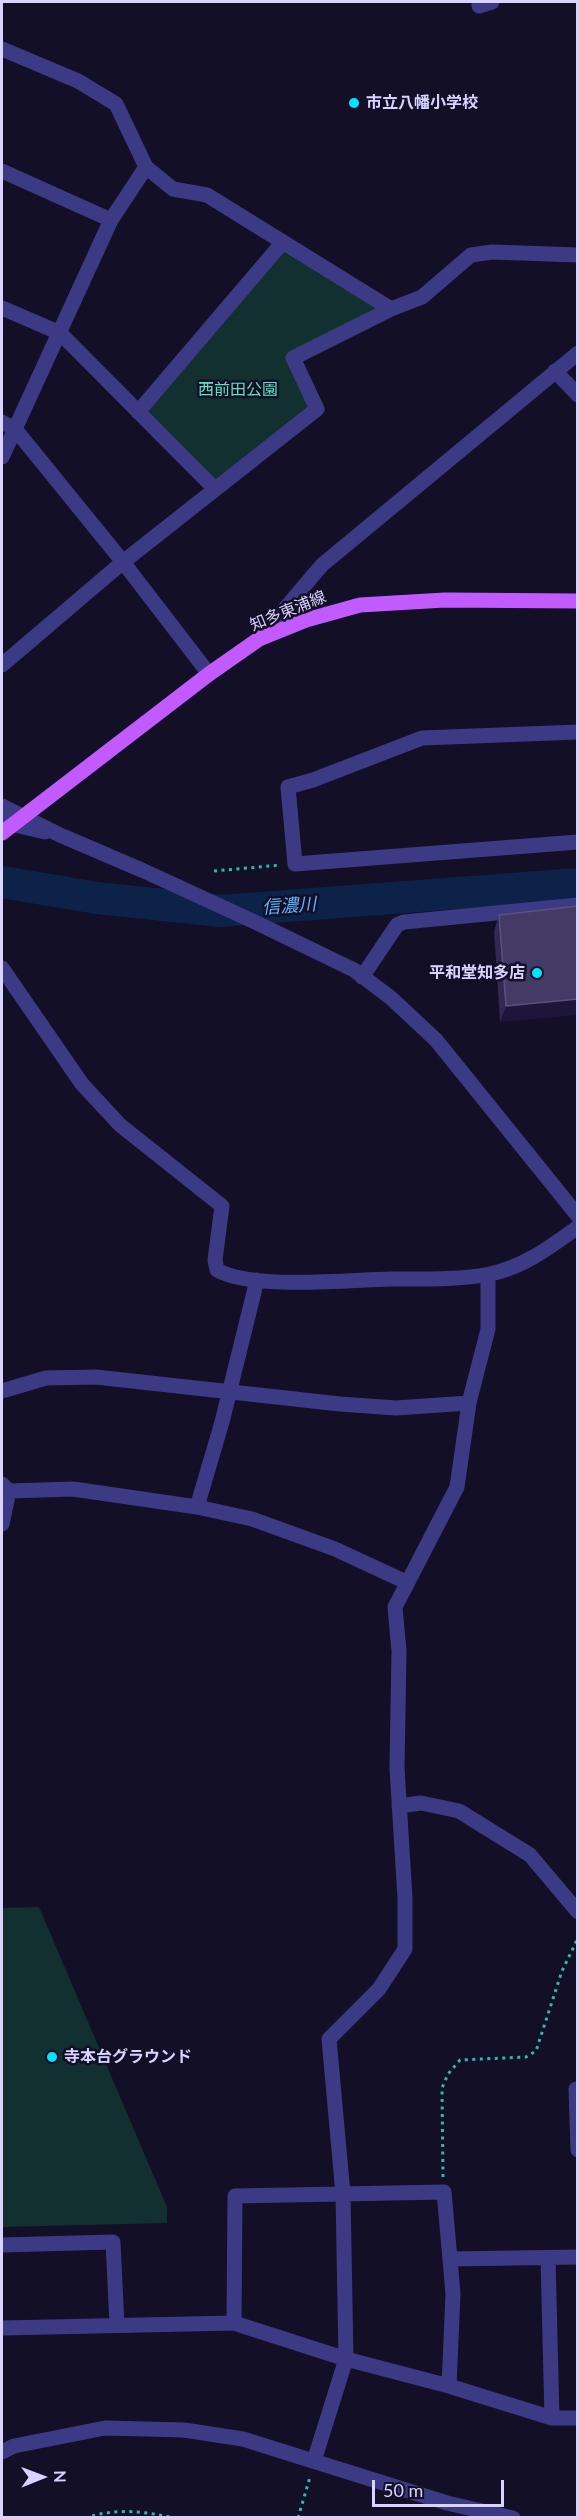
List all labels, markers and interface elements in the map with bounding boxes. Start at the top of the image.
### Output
place label: 市立八幡小学校 [366,93,478,113]
marker: 市立八幡小学校 [347,96,361,110]
park label: 西前田公園 [198,380,278,400]
street label: 知多東浦線 [247,587,329,635]
water label: 信濃川 [261,893,317,919]
place label: 平和堂知多店 [429,963,525,983]
marker: 平和堂知多店 [530,966,544,980]
place label: 寺本台グラウンド [64,2047,192,2067]
marker: 寺本台グラウンド [45,2050,59,2064]
north arrow [12,2447,72,2507]
scale bar [375,2468,507,2506]
text: N [51,2470,70,2483]
text: 50 m [383,2479,423,2501]

